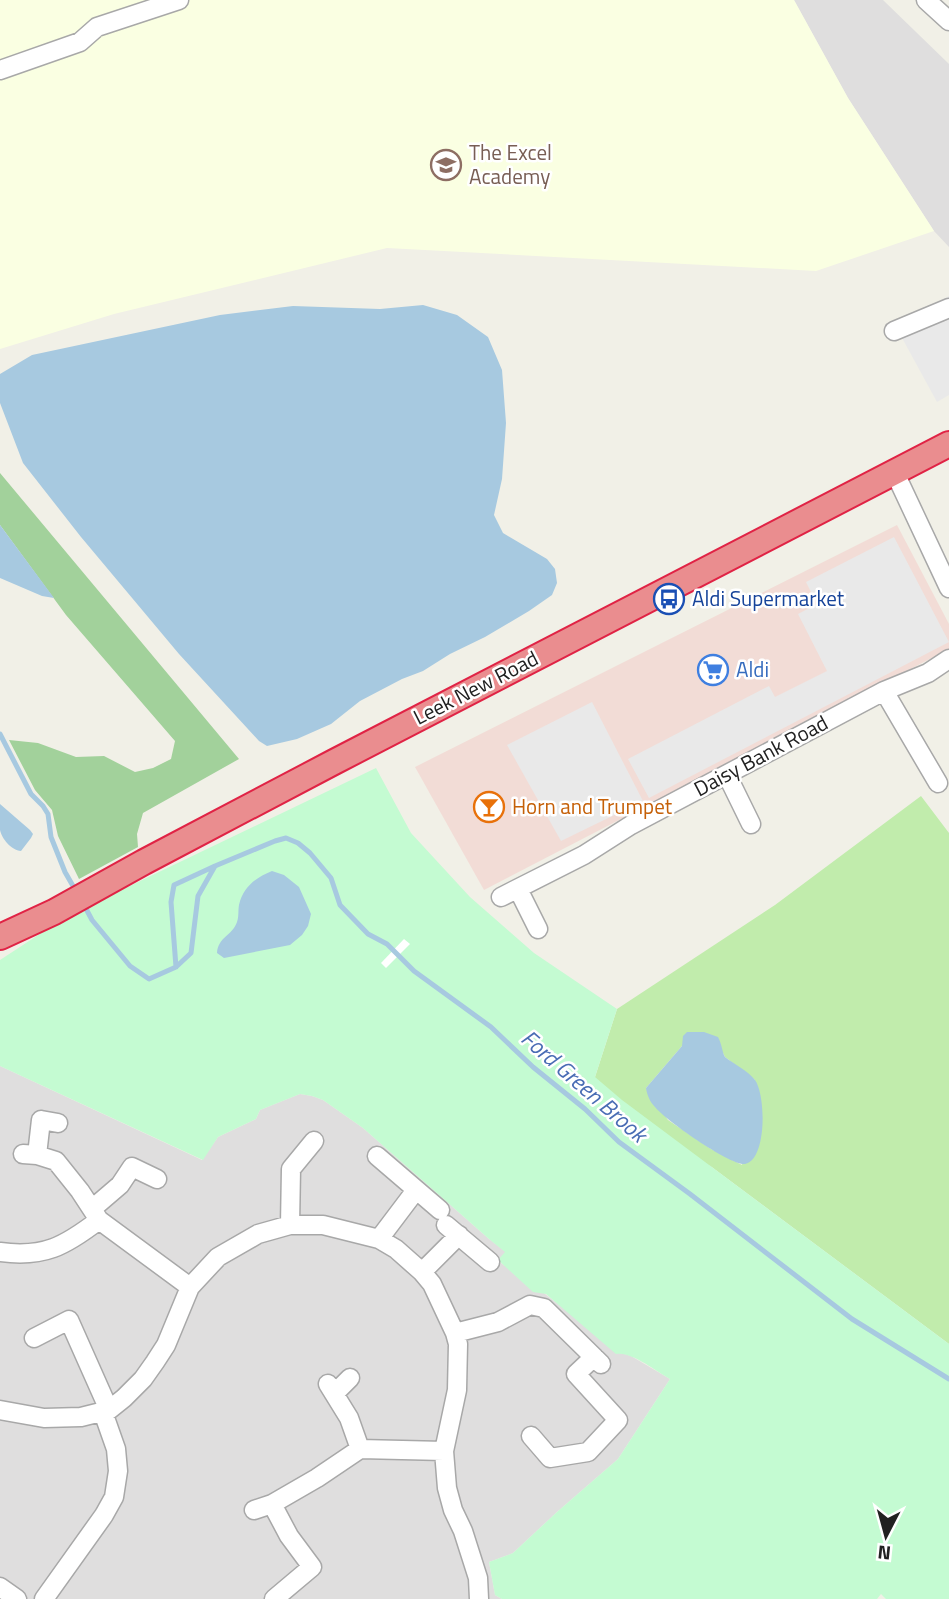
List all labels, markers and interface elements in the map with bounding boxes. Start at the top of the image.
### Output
place label: The Excel Academy [469,136,552,192]
school or university icon: The Excel Academy [429,148,463,182]
bus stop icon: Aldi Supermarket [652,582,686,616]
place label: Aldi Supermarket [692,582,845,614]
street label: Leek New Road [407,642,544,732]
supermarket icon: Aldi [696,653,730,687]
place label: Aldi [736,653,769,685]
street label: Daisy Bank Road [688,706,833,804]
bar icon: Horn and Trumpet [472,790,506,824]
place label: Horn and Trumpet [512,790,673,822]
water label: Ford Green Brook [514,1021,657,1152]
north arrow [851,1501,921,1571]
text: N [876,1538,892,1569]

